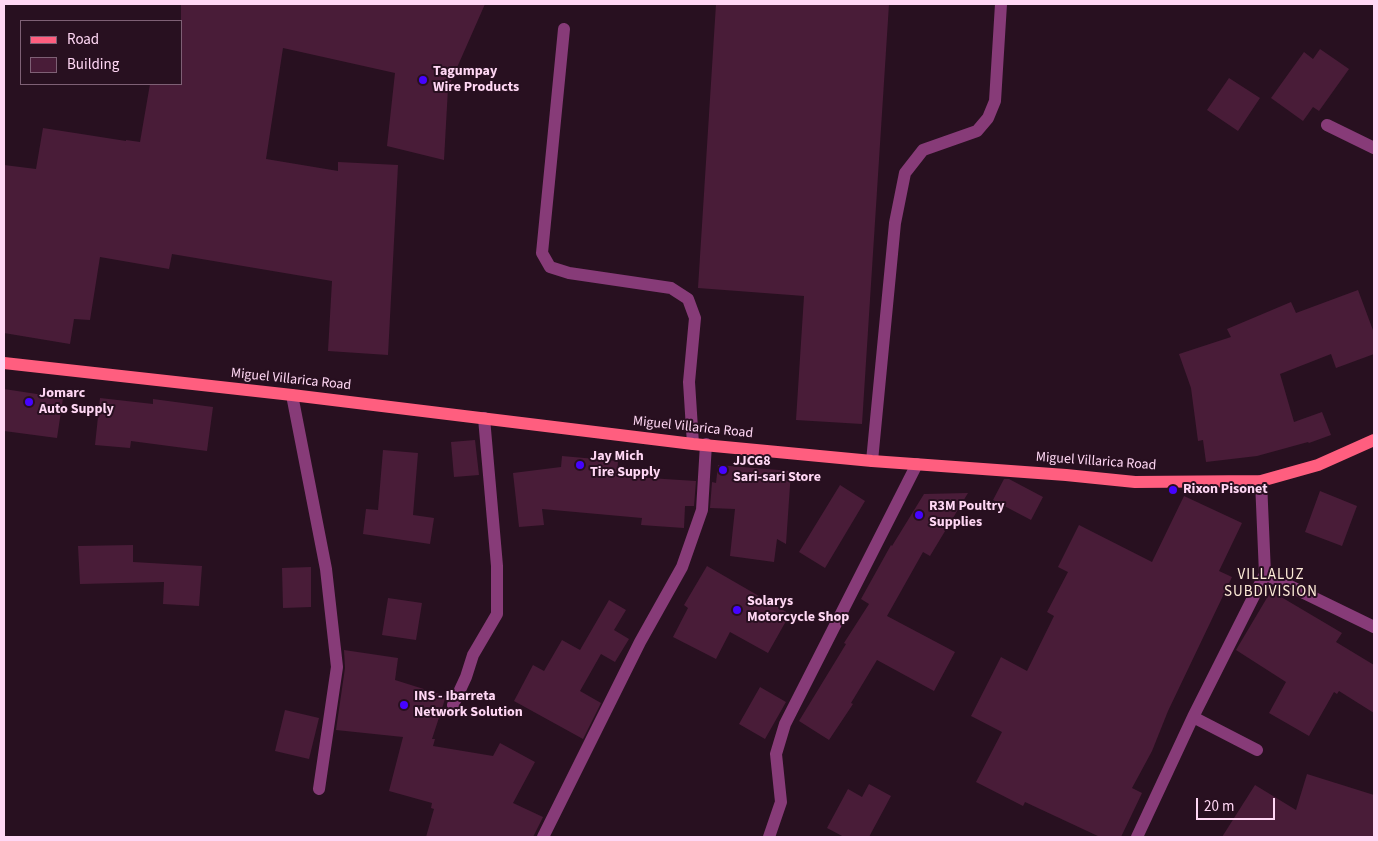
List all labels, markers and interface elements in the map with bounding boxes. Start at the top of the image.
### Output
legend [20,20,182,85]
text: Road [67,29,99,50]
text: Building [67,54,119,75]
place label: Tagumpay Wire Products [433,64,519,96]
marker: Tagumpay Wire Products [417,74,429,86]
street label: Miguel Villarica Road [230,365,352,395]
place label: Jomarc Auto Supply [39,386,114,418]
marker: Jomarc Auto Supply [23,396,35,408]
street label: Miguel Villarica Road [632,413,754,443]
place label: Jay Mich Tire Supply [590,449,660,482]
street label: Miguel Villarica Road [1035,449,1157,475]
place label: JJCG8 Sari-sari Store [733,454,821,487]
marker: Jay Mich Tire Supply [574,459,586,471]
marker: JJCG8 Sari-sari Store [717,464,729,476]
place label: Rixon Pisonet [1183,482,1268,498]
marker: Rixon Pisonet [1167,484,1179,496]
place label: R3M Poultry Supplies [929,499,1005,532]
marker: R3M Poultry Supplies [913,509,925,521]
district label: VILLALUZ SUBDIVISION [1223,567,1319,602]
place label: Solarys Motorcycle Shop [747,594,849,626]
marker: Solarys Motorcycle Shop [731,604,743,616]
place label: INS - Ibarreta Network Solution [414,689,523,722]
marker: INS - Ibarreta Network Solution [398,699,410,711]
scale bar [1198,788,1277,820]
text: 20 m [1204,796,1234,817]

